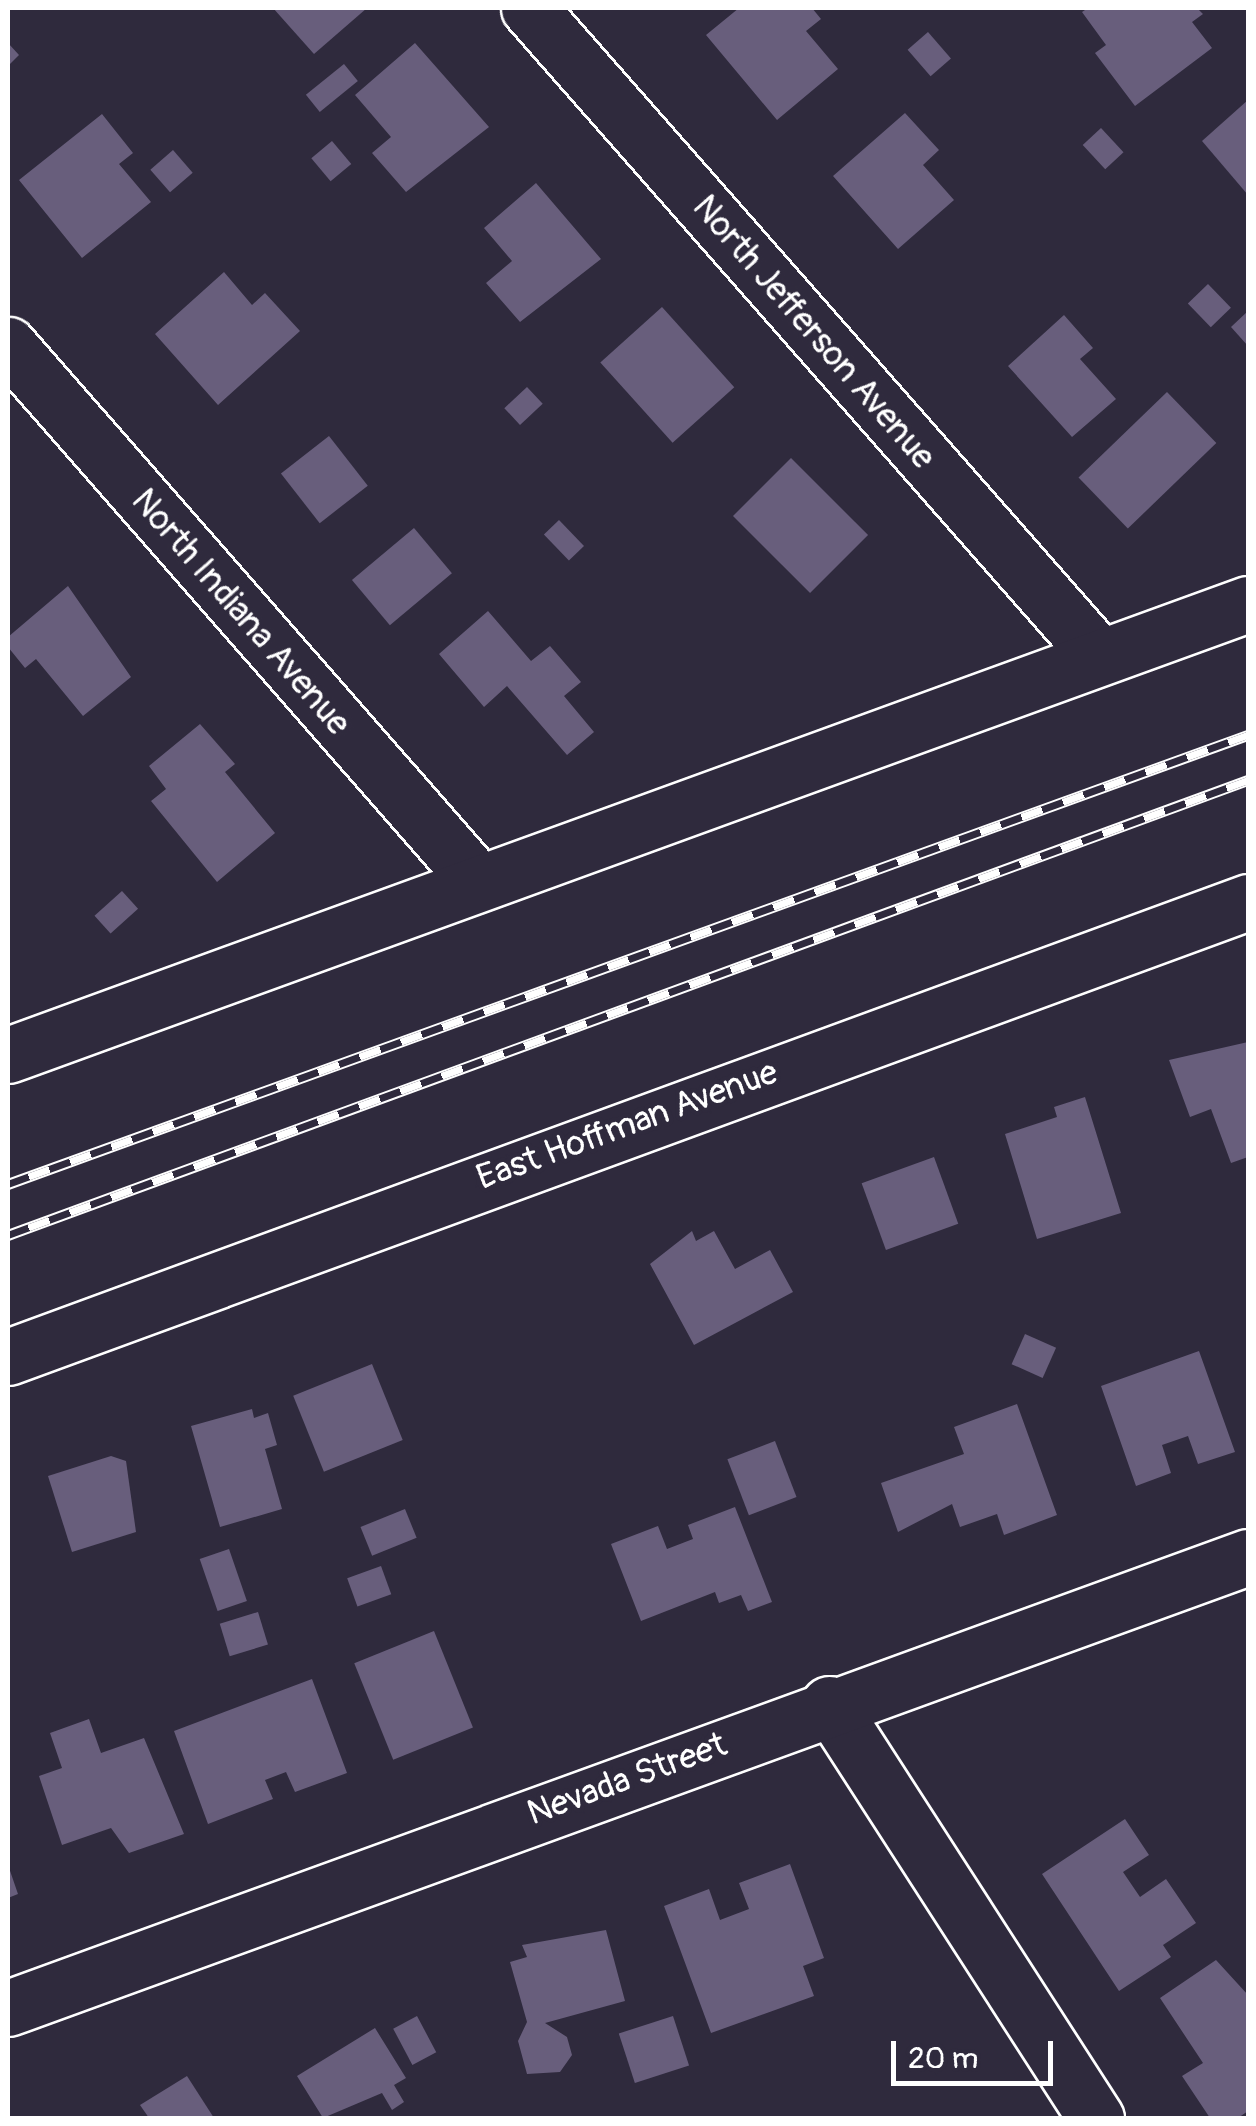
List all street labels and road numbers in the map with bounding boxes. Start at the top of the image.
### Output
street label: North Jefferson Avenue [684,187,944,477]
street label: North Indiana Avenue [123,480,359,744]
street label: East Hoffman Avenue [471,1051,783,1199]
street label: Nevada Street [522,1724,732,1834]

